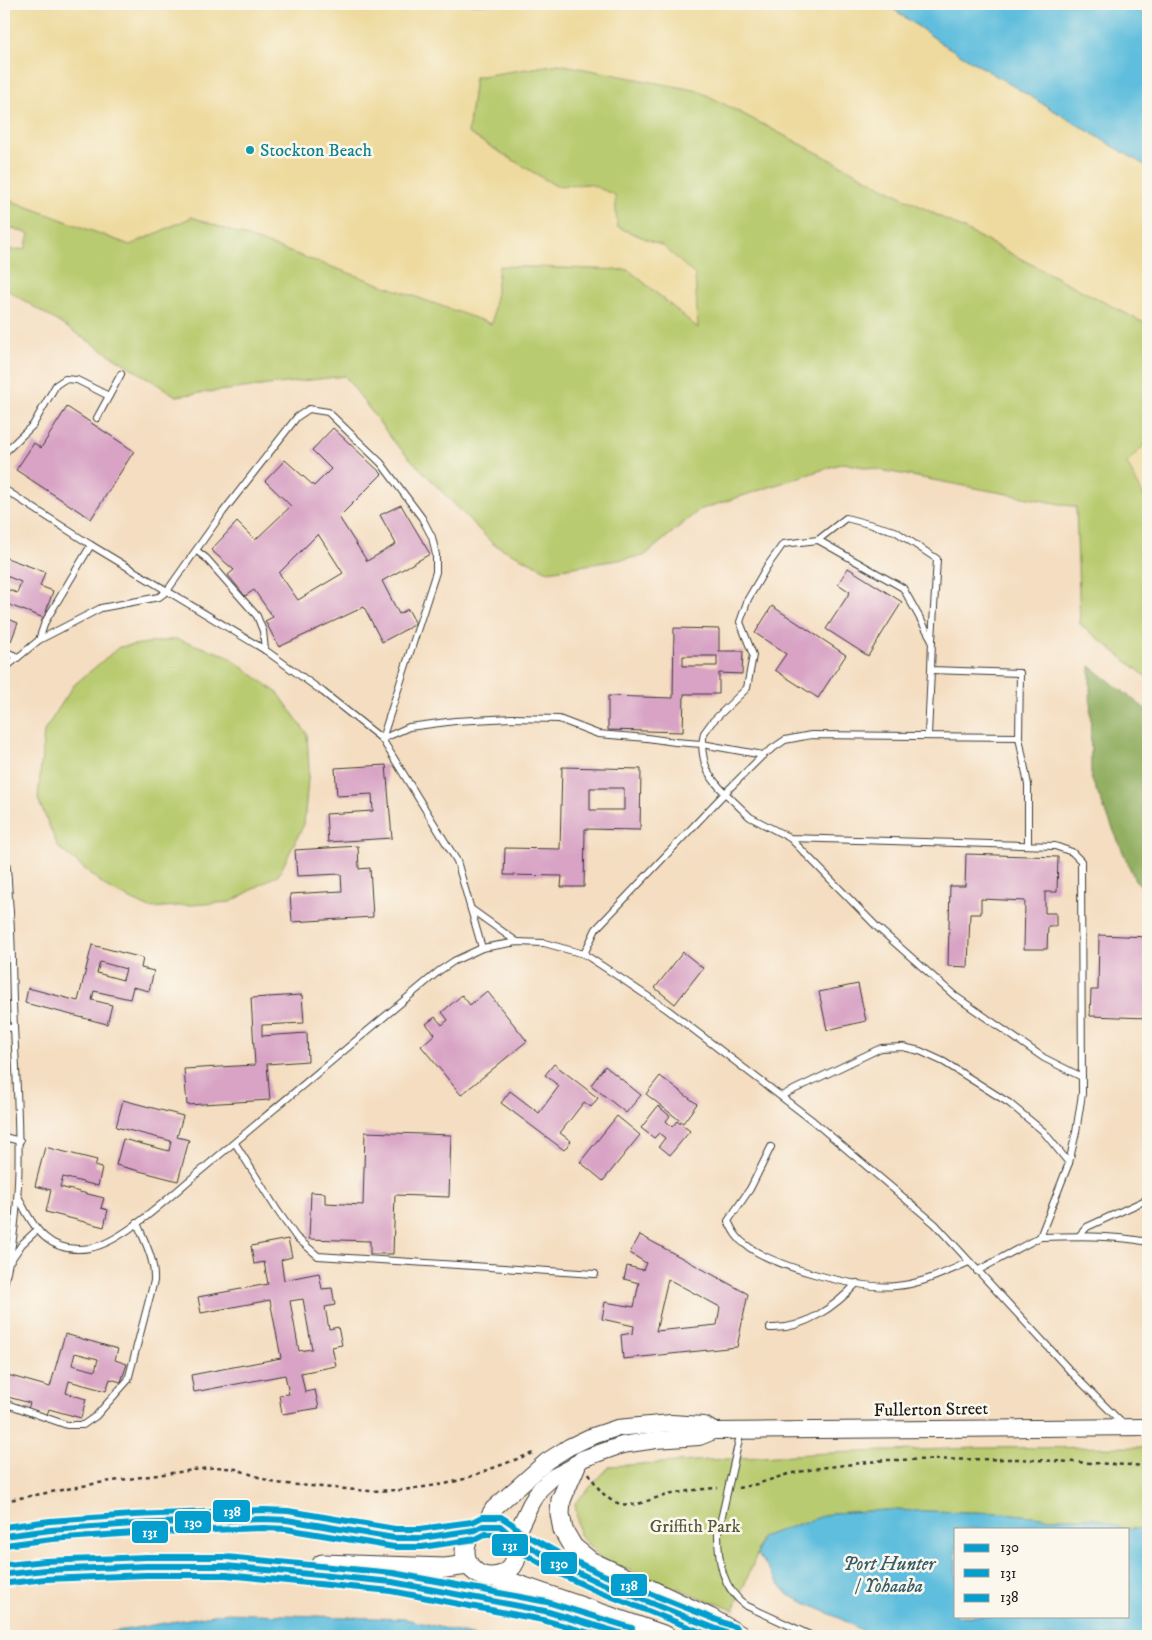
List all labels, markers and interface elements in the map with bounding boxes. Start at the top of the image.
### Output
place label: Stockton Beach [260,140,373,162]
marker: Stockton Beach [244,144,256,156]
street label: Fullerton Street [874,1398,989,1422]
line badge: 138 [212,1499,251,1523]
text: 138 [223,1503,241,1521]
line badge: 130 [174,1510,212,1534]
text: 130 [184,1514,202,1532]
park label: Griffith Park [650,1516,740,1538]
line badge: 131 [131,1520,169,1544]
text: 131 [142,1524,158,1542]
legend [954,1528,1130,1618]
line badge: 131 [491,1533,529,1557]
text: 131 [502,1537,518,1555]
text: 130 [1000,1538,1019,1557]
line badge: 130 [540,1551,578,1575]
water label: Port Hunter / Yohaaba [843,1553,937,1598]
text: 130 [550,1555,568,1573]
text: 131 [1000,1564,1017,1583]
line badge: 138 [610,1573,648,1597]
text: 138 [620,1577,638,1595]
text: 138 [1000,1588,1019,1607]

